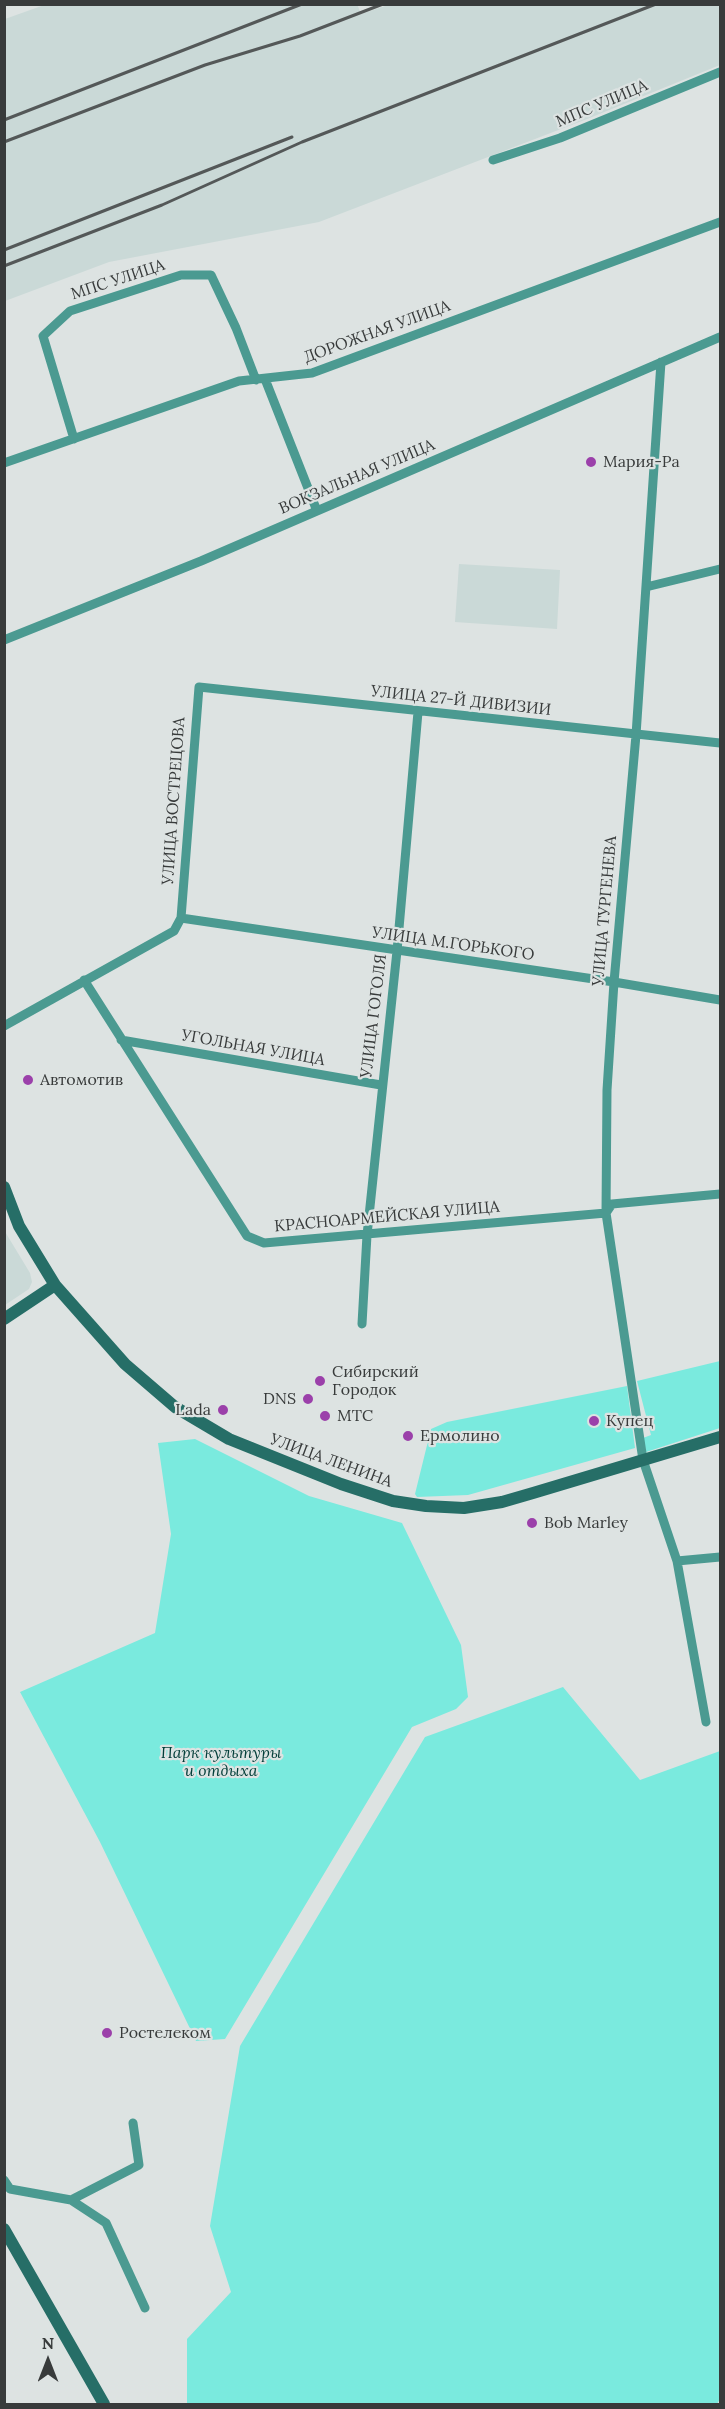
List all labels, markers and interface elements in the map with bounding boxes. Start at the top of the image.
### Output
street label: МПС УЛИЦА [553,76,651,132]
street label: МПС УЛИЦА [69,256,167,304]
street label: ДОРОЖНАЯ УЛИЦА [301,297,453,367]
street label: ВОКЗАЛЬНАЯ УЛИЦА [276,435,438,519]
place label: Мария-Ра [603,452,680,472]
marker: Мария-Ра [584,455,598,469]
street label: УЛИЦА 27-Й ДИВИЗИИ [370,682,552,720]
street label: УЛИЦА ВОСТРЕЦОВА [159,716,189,886]
street label: УЛИЦА ТУРГЕНЕВА [589,835,621,987]
street label: УЛИЦА М.ГОРЬКОГО [371,923,535,965]
street label: УЛИЦА ГОГОЛЯ [357,953,391,1079]
street label: УГОЛЬНАЯ УЛИЦА [180,1026,326,1070]
place label: Автомотив [40,1070,123,1090]
marker: Автомотив [21,1073,35,1087]
street label: КРАСНОАРМЕЙСКАЯ УЛИЦА [274,1198,500,1236]
place label: Сибирский Городок [332,1362,419,1400]
marker: Сибирский Городок [313,1374,327,1388]
place label: DNS [263,1389,296,1409]
marker: DNS [301,1392,315,1406]
place label: Lada [175,1400,211,1420]
marker: Lada [216,1403,230,1417]
place label: МТС [337,1406,373,1426]
marker: МТС [318,1409,332,1423]
place label: Купец [606,1411,653,1431]
marker: Купец [587,1414,601,1428]
place label: Ермолино [420,1426,499,1446]
marker: Ермолино [401,1429,415,1443]
street label: УЛИЦА ЛЕНИНА [267,1430,395,1492]
place label: Bob Marley [544,1513,628,1533]
marker: Bob Marley [525,1516,539,1530]
park label: Парк культуры и отдыха [161,1743,281,1781]
place label: Ростелеком [119,2023,211,2043]
marker: Ростелеком [100,2026,114,2040]
north arrow [18,2331,78,2391]
text: N [42,2333,54,2353]

